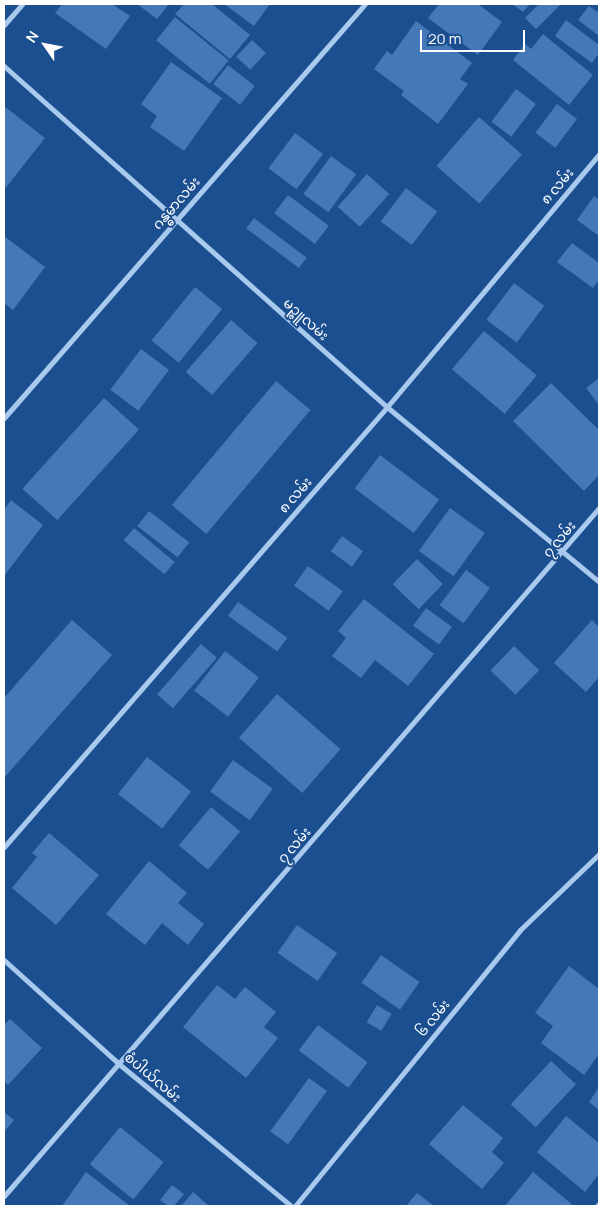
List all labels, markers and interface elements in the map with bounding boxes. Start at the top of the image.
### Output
north arrow [20,20,70,70]
scale bar [423,20,528,52]
text: N [21,27,43,46]
text: 20 m [428,28,461,49]
street label: ၈ လမ်း [537,165,577,207]
street label: ဂန္ဓမာလမ်း [149,173,203,233]
street label: မဉ္ဇူလမ်း [280,294,332,344]
street label: ၈ လမ်း [275,474,315,516]
street label: ၇ လမ်း [539,518,579,560]
street label: ၇ လမ်း [274,824,314,866]
street label: ၆ လမ်း [413,996,453,1040]
street label: စံပါယ်လမ်း [121,1049,185,1105]

